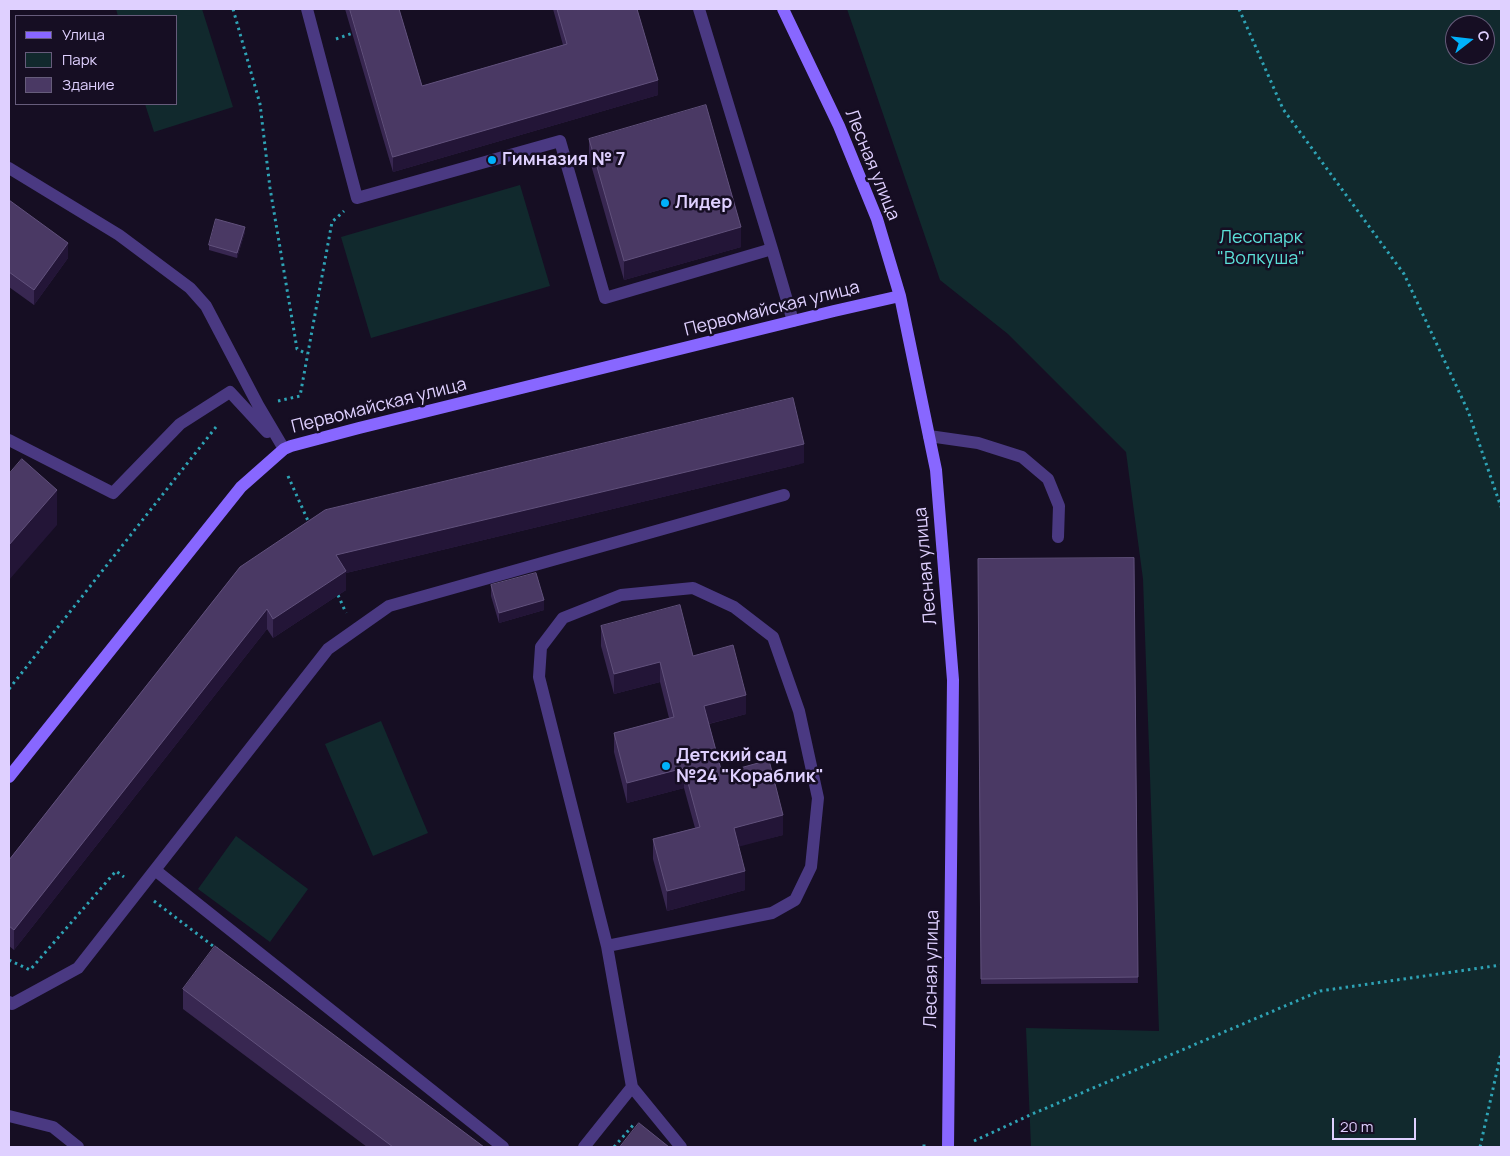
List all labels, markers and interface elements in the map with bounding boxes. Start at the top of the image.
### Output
legend [15,15,178,105]
north arrow [1445,15,1495,65]
text: Улица [62,24,105,45]
text: С [1473,28,1494,44]
text: Парк [62,49,97,70]
text: Здание [62,74,114,95]
street label: Лесная улица [840,106,904,224]
place label: Гимназия № 7 [502,149,625,171]
marker: Гимназия № 7 [486,154,498,166]
place label: Лидер [675,192,732,214]
marker: Лидер [659,197,671,209]
park label: Лесопарк "Волкуша" [1217,227,1305,270]
street label: Первомайская улица [682,277,862,341]
street label: Первомайская улица [289,374,469,438]
street label: Лесная улица [910,506,942,626]
place label: Детский сад №24 "Кораблик" [676,745,824,788]
marker: Детский сад №24 "Кораблик" [660,760,672,772]
street label: Лесная улица [920,910,944,1028]
scale bar [1335,1108,1419,1140]
text: 20 m [1340,1116,1373,1137]

